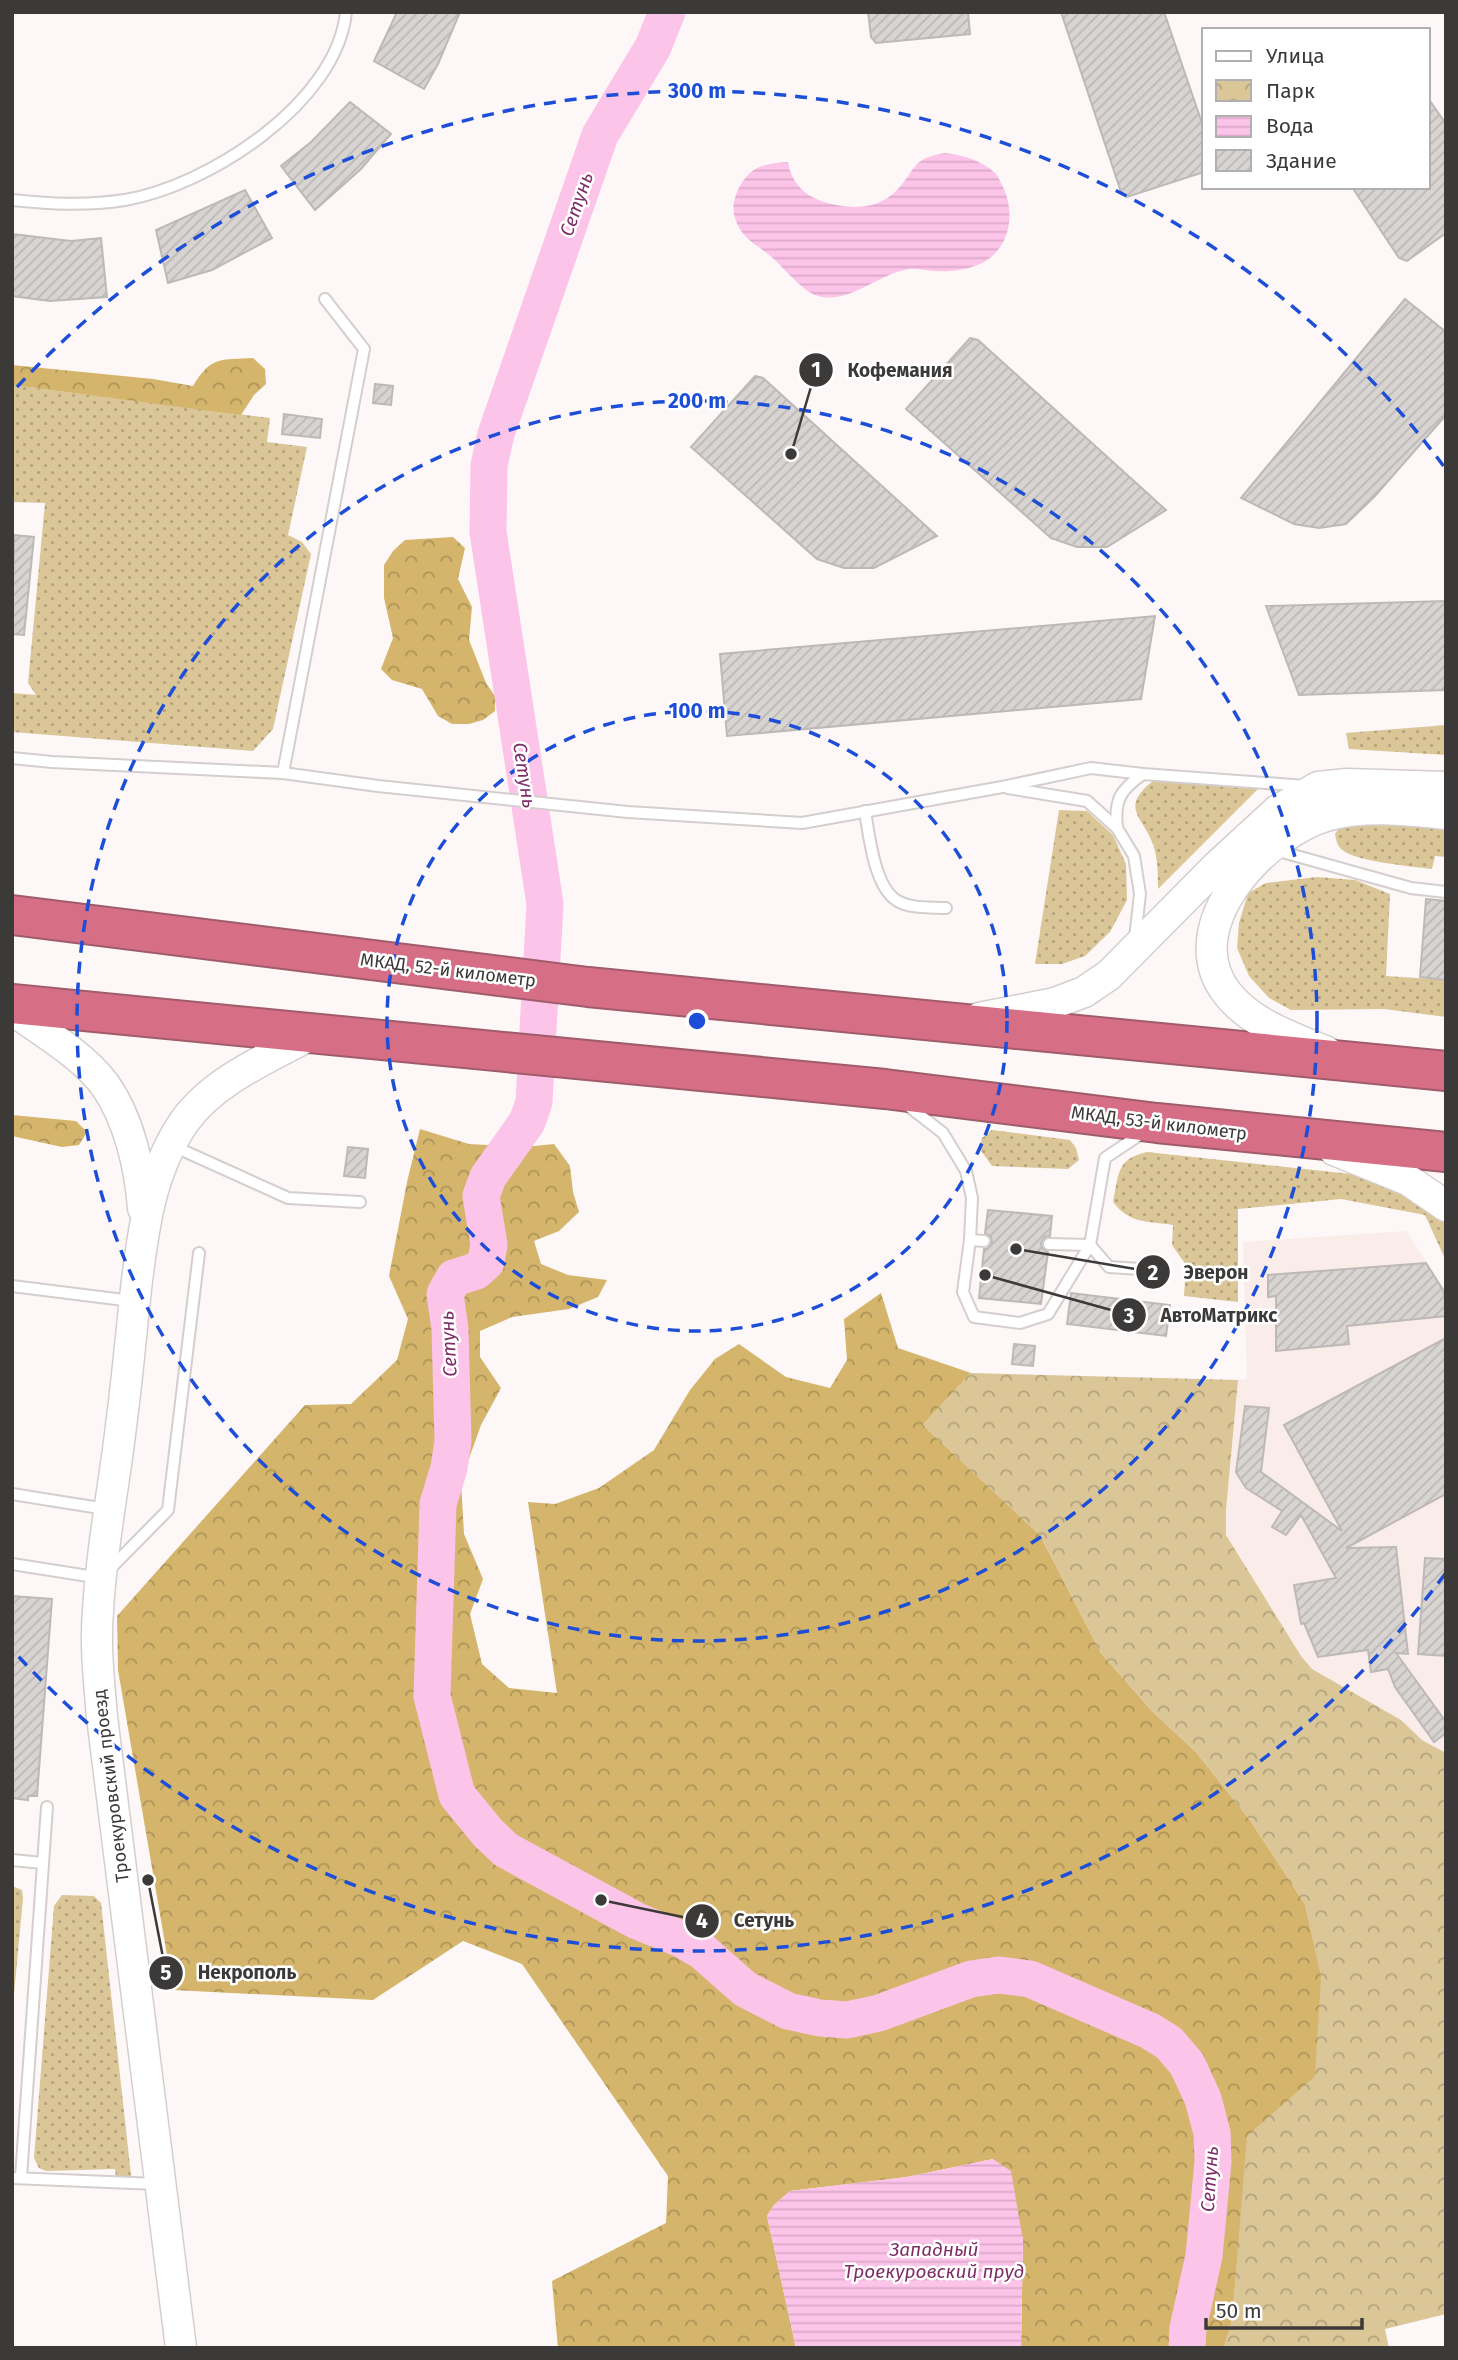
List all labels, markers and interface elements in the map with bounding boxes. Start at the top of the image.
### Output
legend [1202,28,1430,189]
text: Улица [1266,43,1325,69]
text: 300 m [667,78,726,104]
text: Парк [1266,78,1315,104]
text: Вода [1266,113,1314,139]
text: Здание [1266,148,1337,174]
water label: Сетунь [555,169,598,239]
callout: Кофемания [799,350,967,390]
text: 1 [811,357,821,383]
text: Кофемания [847,359,953,382]
text: 200 m [668,388,726,414]
text: 100 m [668,698,726,724]
water label: Сетунь [508,741,541,809]
street label: МКАД, 52-й километр [359,948,537,992]
centre of rings [685,1009,709,1033]
street label: МКАД, 53-й километр [1070,1101,1248,1145]
callout: Эверон [1135,1252,1263,1292]
text: 2 [1148,1260,1159,1286]
text: Эверон [1184,1261,1248,1284]
callout: АвтоМатрикс [1111,1295,1291,1335]
text: 3 [1123,1303,1135,1329]
text: АвтоМатрикс [1160,1304,1277,1327]
water label: Сетунь [435,1310,462,1378]
street label: Троекуровский проезд [88,1688,134,1884]
callout: Сетунь [684,1901,808,1941]
text: 4 [696,1908,708,1934]
text: Сетунь [734,1909,794,1932]
callout: Некрополь [148,1953,310,1993]
text: 5 [160,1960,172,1986]
text: Некрополь [198,1961,296,1984]
water label: Сетунь [1196,2145,1223,2213]
water label: Западный Троекуровский пруд [844,2238,1024,2283]
scale bar [1206,2286,1362,2330]
text: 50 m [1216,2298,1262,2324]

